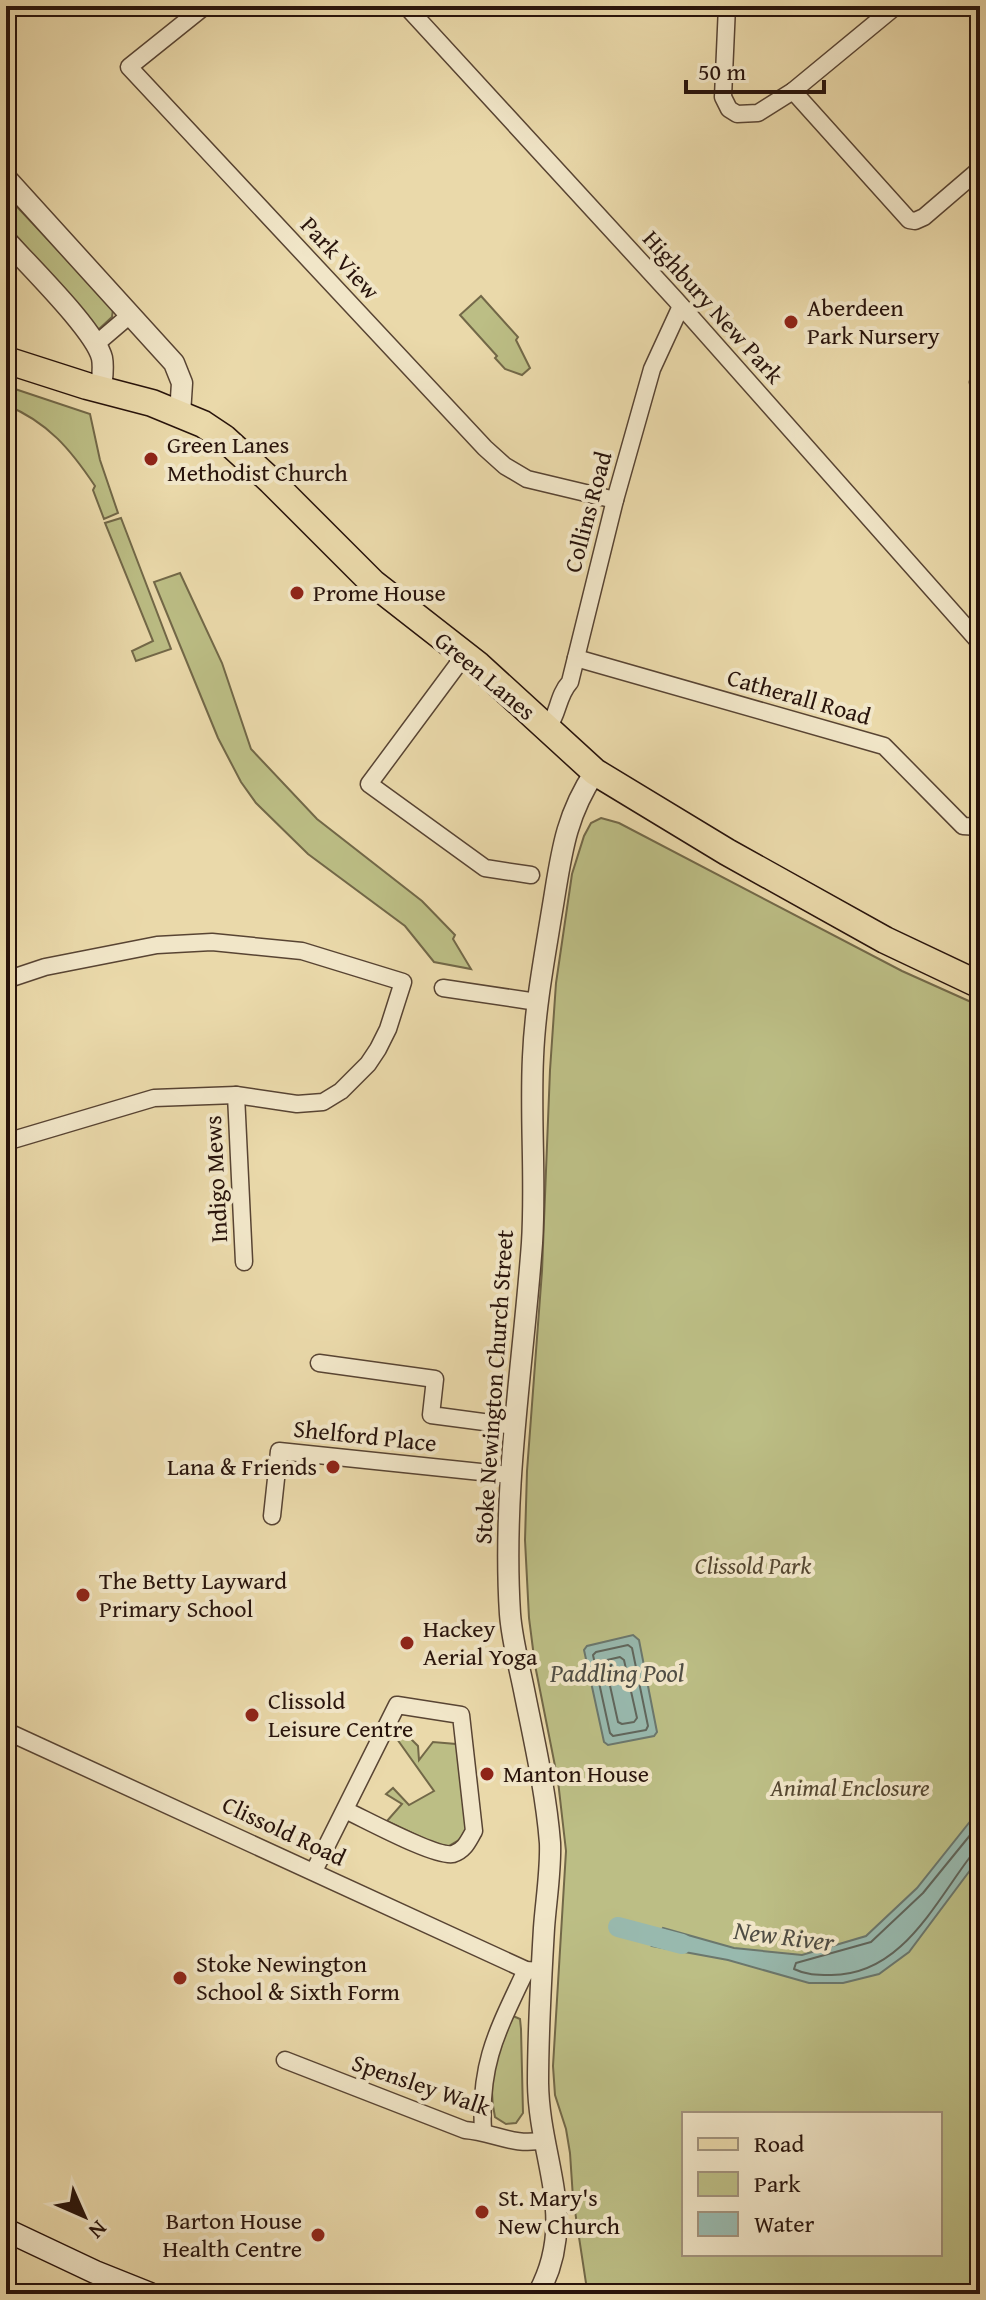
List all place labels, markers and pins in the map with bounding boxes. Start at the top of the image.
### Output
place label: Aberdeen Park Nursery [807,290,940,353]
marker: Aberdeen Park Nursery [782,313,800,331]
place label: Green Lanes Methodist Church [167,427,348,490]
marker: Green Lanes Methodist Church [142,450,160,468]
place label: Prome House [313,575,446,610]
marker: Prome House [288,584,306,602]
place label: Lana & Friends [167,1449,317,1484]
marker: Lana & Friends [324,1458,342,1476]
place label: The Betty Layward Primary School [99,1563,287,1626]
marker: The Betty Layward Primary School [74,1586,92,1604]
place label: Hackey Aerial Yoga [423,1611,538,1674]
marker: Hackey Aerial Yoga [398,1634,416,1652]
place label: Clissold Leisure Centre [268,1683,413,1746]
marker: Clissold Leisure Centre [243,1706,261,1724]
place label: Manton House [503,1756,649,1791]
marker: Manton House [478,1765,496,1783]
place label: Stoke Newington School & Sixth Form [196,1946,400,2009]
marker: Stoke Newington School & Sixth Form [171,1969,189,1987]
place label: St. Mary's New Church [498,2180,621,2243]
place label: Barton House Health Centre [162,2203,302,2266]
marker: St. Mary's New Church [473,2203,491,2221]
marker: Barton House Health Centre [309,2226,327,2244]

